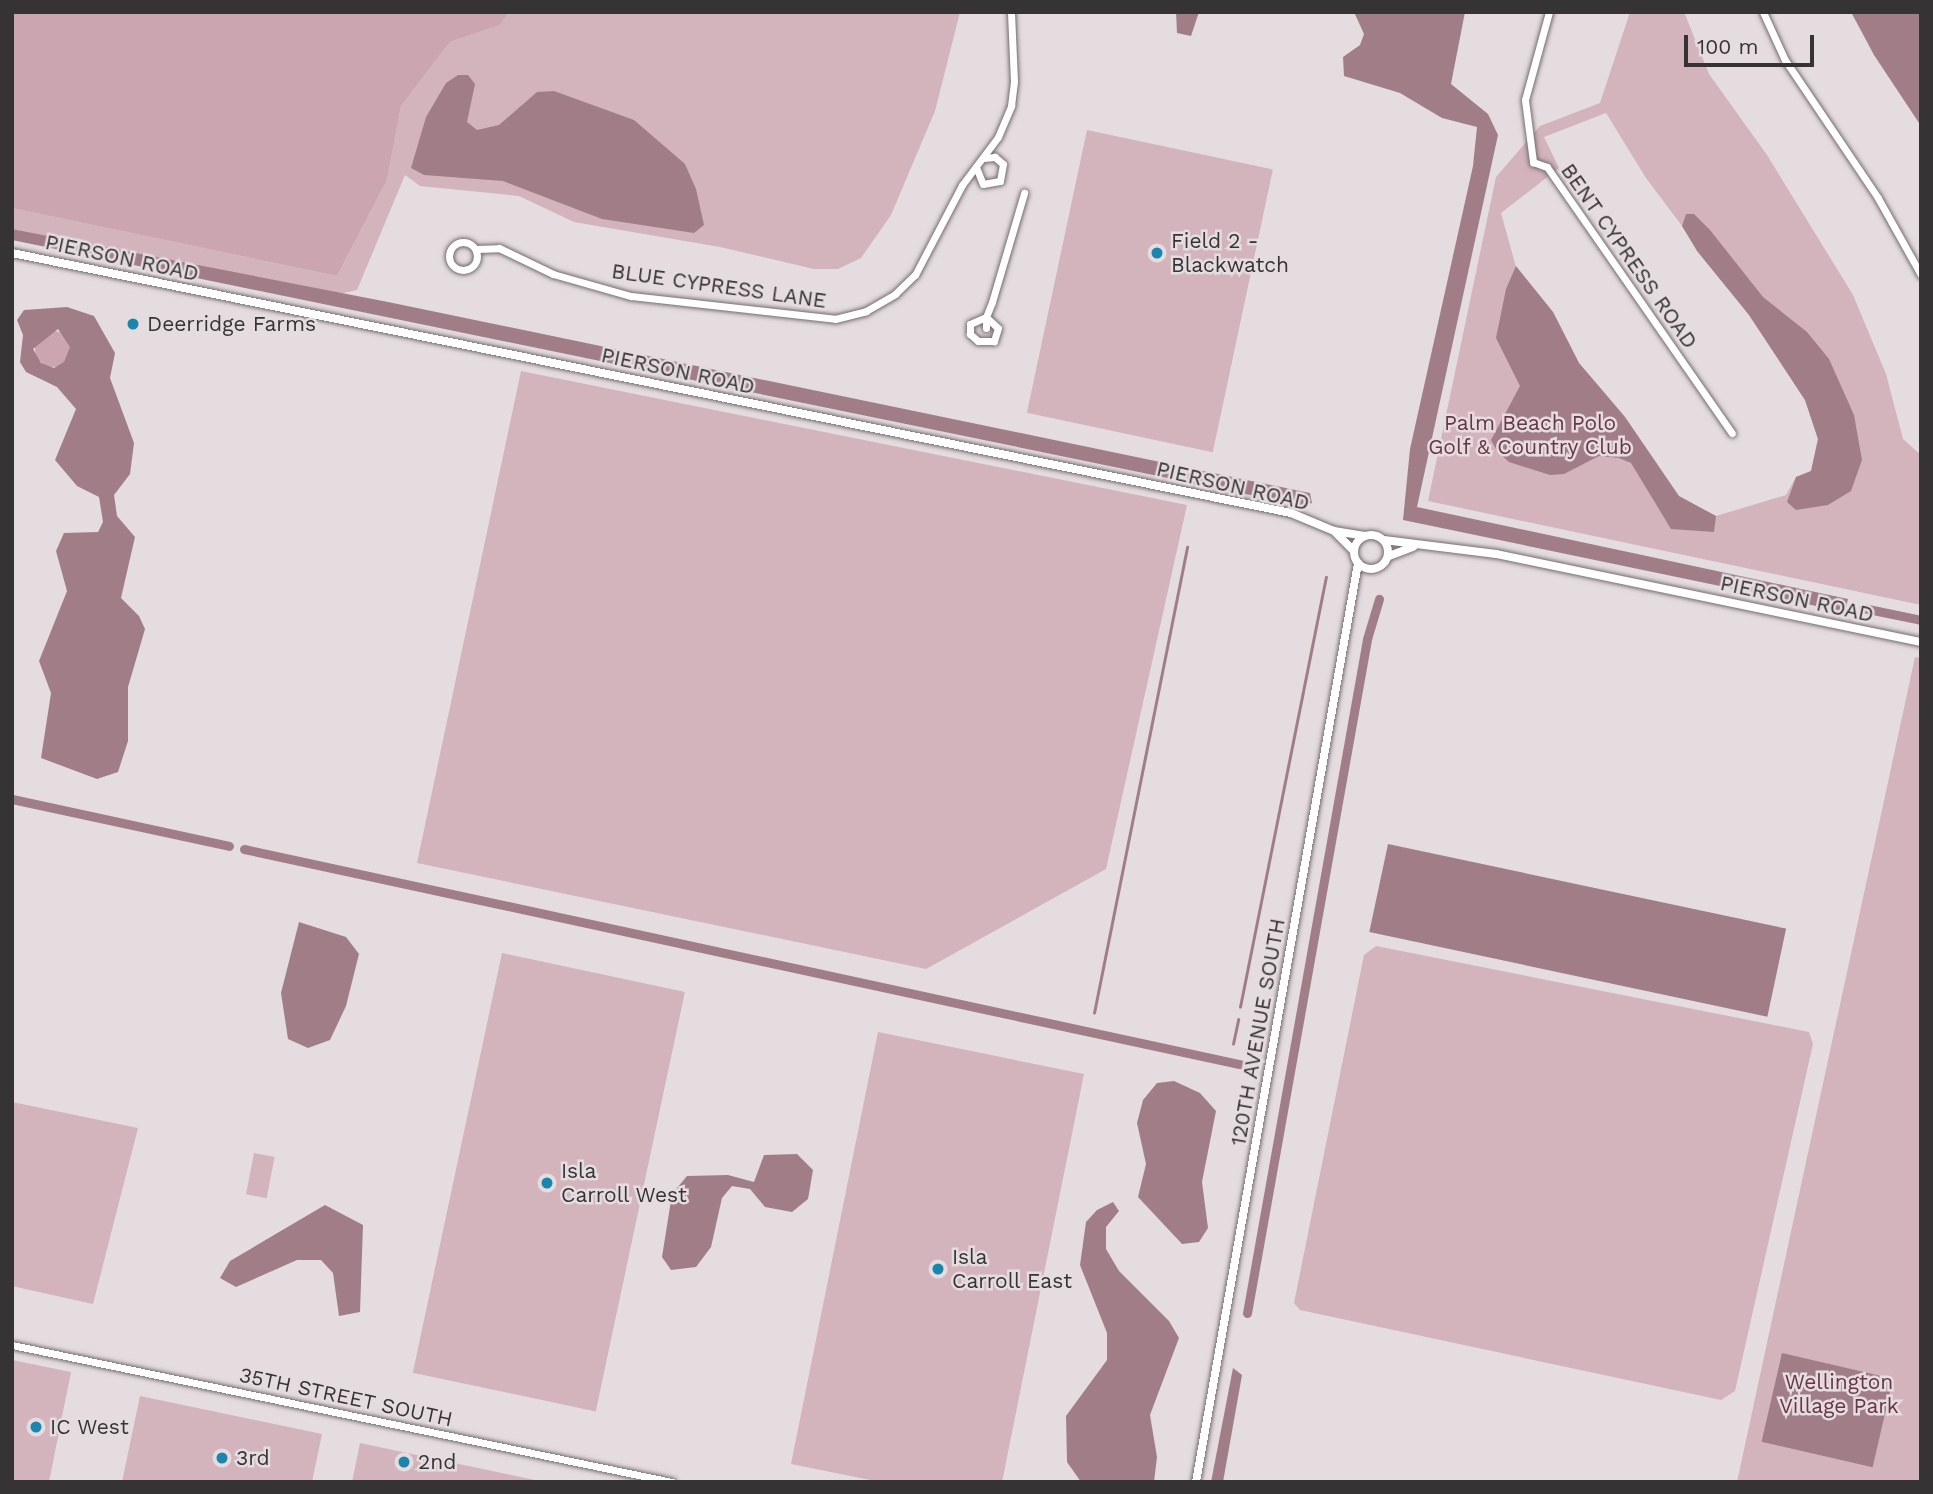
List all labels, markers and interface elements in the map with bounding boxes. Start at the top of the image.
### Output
scale bar [1688,21,1818,65]
text: 100 m [1697,34,1759,59]
street label: BENT CYPRESS ROAD [1555,158,1703,354]
place label: Field 2 - Blackwatch [1171,228,1289,278]
street label: PIERSON ROAD [43,229,201,287]
marker: Field 2 - Blackwatch [1149,245,1165,261]
street label: BLUE CYPRESS LANE [610,258,828,314]
place label: Deerridge Farms [147,311,316,337]
marker: Deerridge Farms [125,316,141,332]
street label: PIERSON ROAD [599,342,757,400]
park label: Palm Beach Polo Golf & Country Club [1427,410,1633,460]
street label: PIERSON ROAD [1154,456,1312,516]
street label: PIERSON ROAD [1718,570,1876,628]
street label: 120TH AVENUE SOUTH [1226,916,1290,1148]
place label: Isla Carroll West [561,1158,688,1208]
marker: Isla Carroll West [539,1175,555,1191]
place label: Isla Carroll East [952,1244,1073,1294]
marker: Isla Carroll East [930,1261,946,1277]
street label: 35TH STREET SOUTH [237,1362,455,1432]
park label: Wellington Village Park [1779,1369,1899,1419]
place label: IC West [50,1414,129,1440]
marker: IC West [28,1419,44,1435]
place label: 3rd [236,1445,270,1471]
place label: 2nd [418,1449,456,1475]
marker: 3rd [214,1450,230,1466]
marker: 2nd [396,1454,412,1470]

